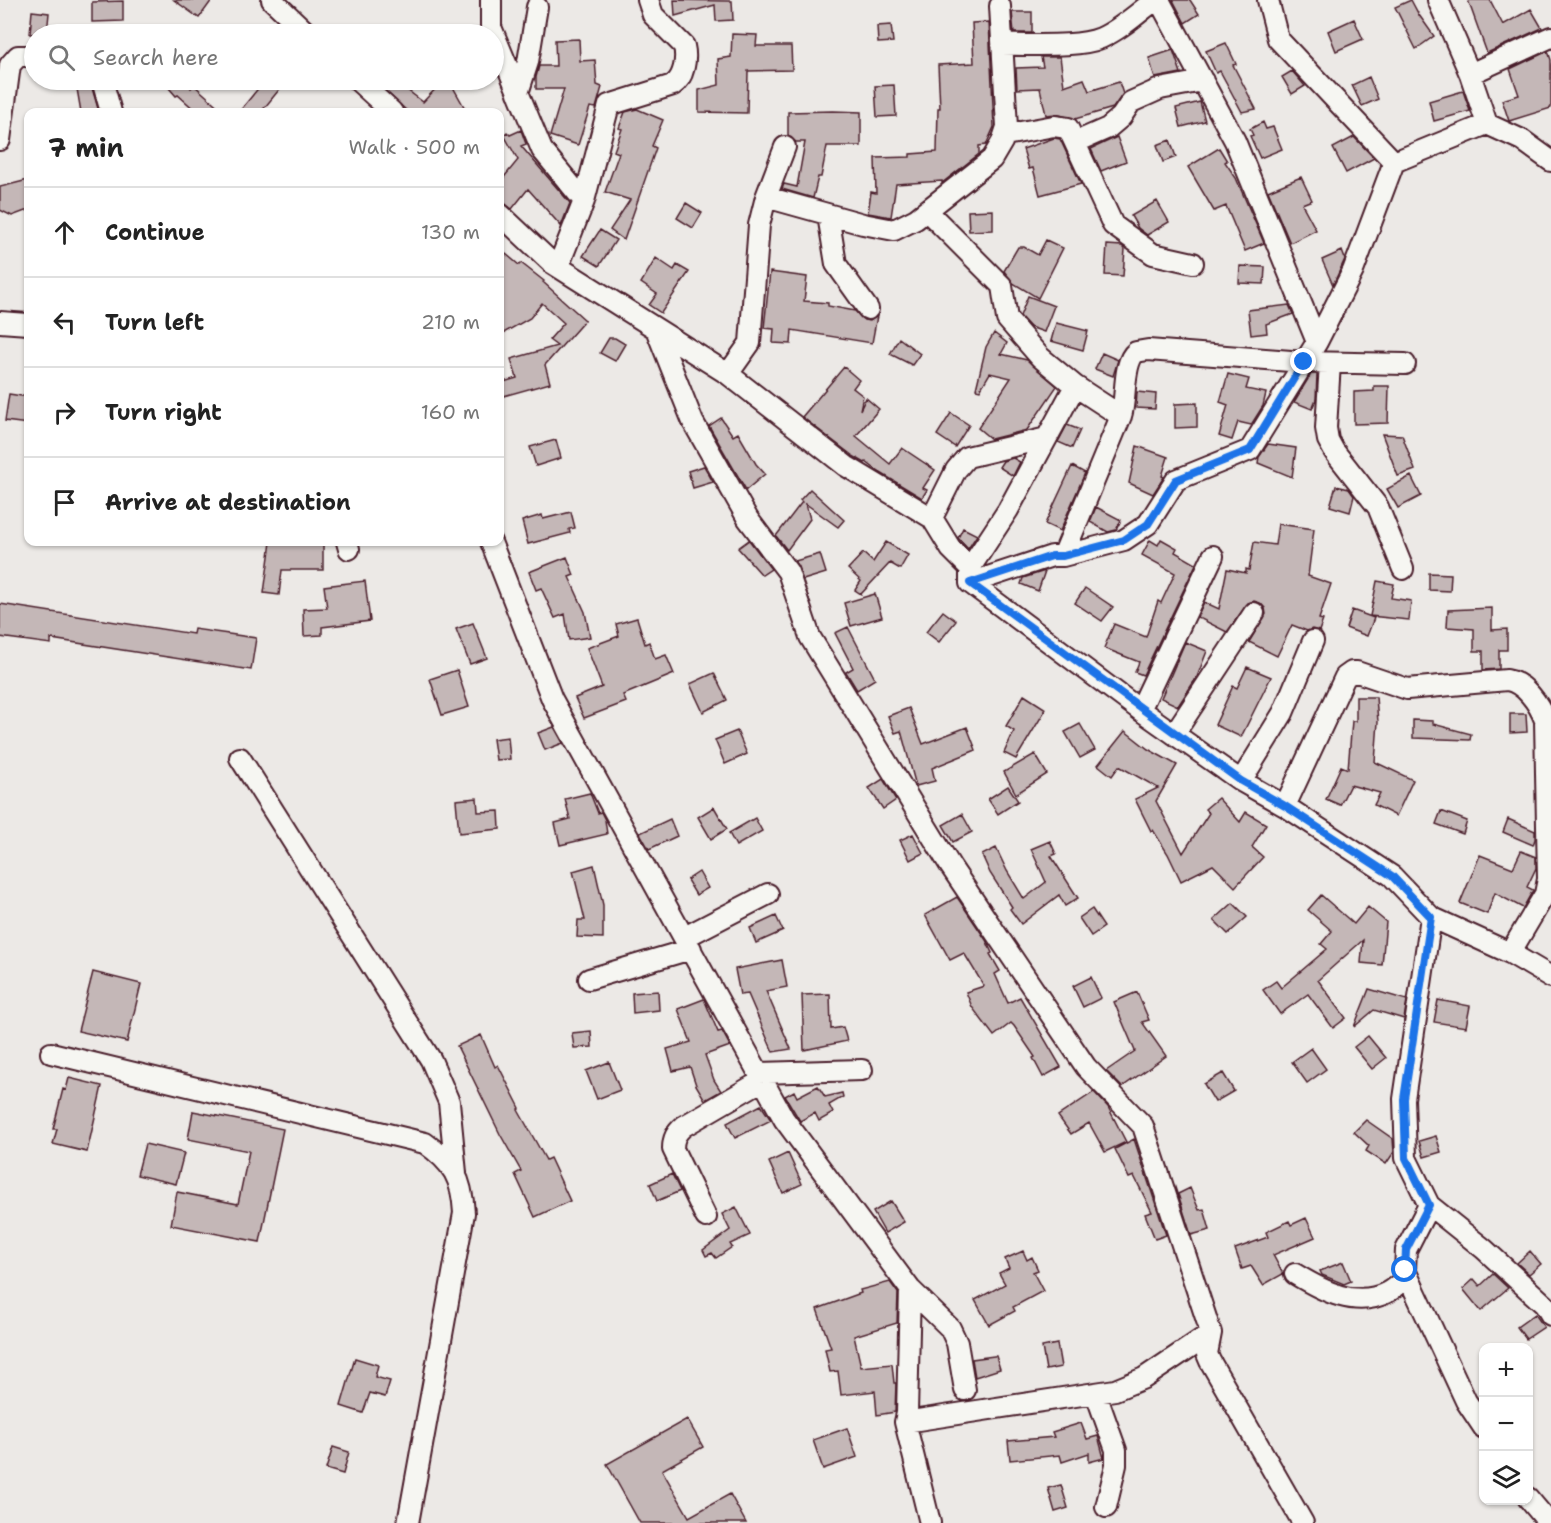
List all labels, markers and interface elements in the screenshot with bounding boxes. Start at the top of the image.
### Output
search box [24,24,504,90]
icon: search [45,41,78,74]
text: Search here [93,43,219,72]
text: 7 min [48,130,124,165]
text: Walk · 500 m [348,134,480,160]
icon: ahead [48,216,81,249]
text: Continue [105,218,205,247]
text: 130 m [421,219,480,245]
icon: left [48,306,81,339]
text: Turn left [105,308,204,337]
text: 210 m [421,309,480,335]
route end [1290,348,1316,374]
icon: right [48,396,81,429]
text: Turn right [105,398,222,427]
text: 160 m [421,399,480,425]
icon: arrive [48,486,81,519]
text: Arrive at destination [105,488,351,517]
route start [1391,1256,1417,1282]
map controls [1479,1343,1533,1505]
button: + [1479,1343,1533,1397]
button: − [1479,1397,1533,1451]
button: layers [1479,1451,1533,1505]

